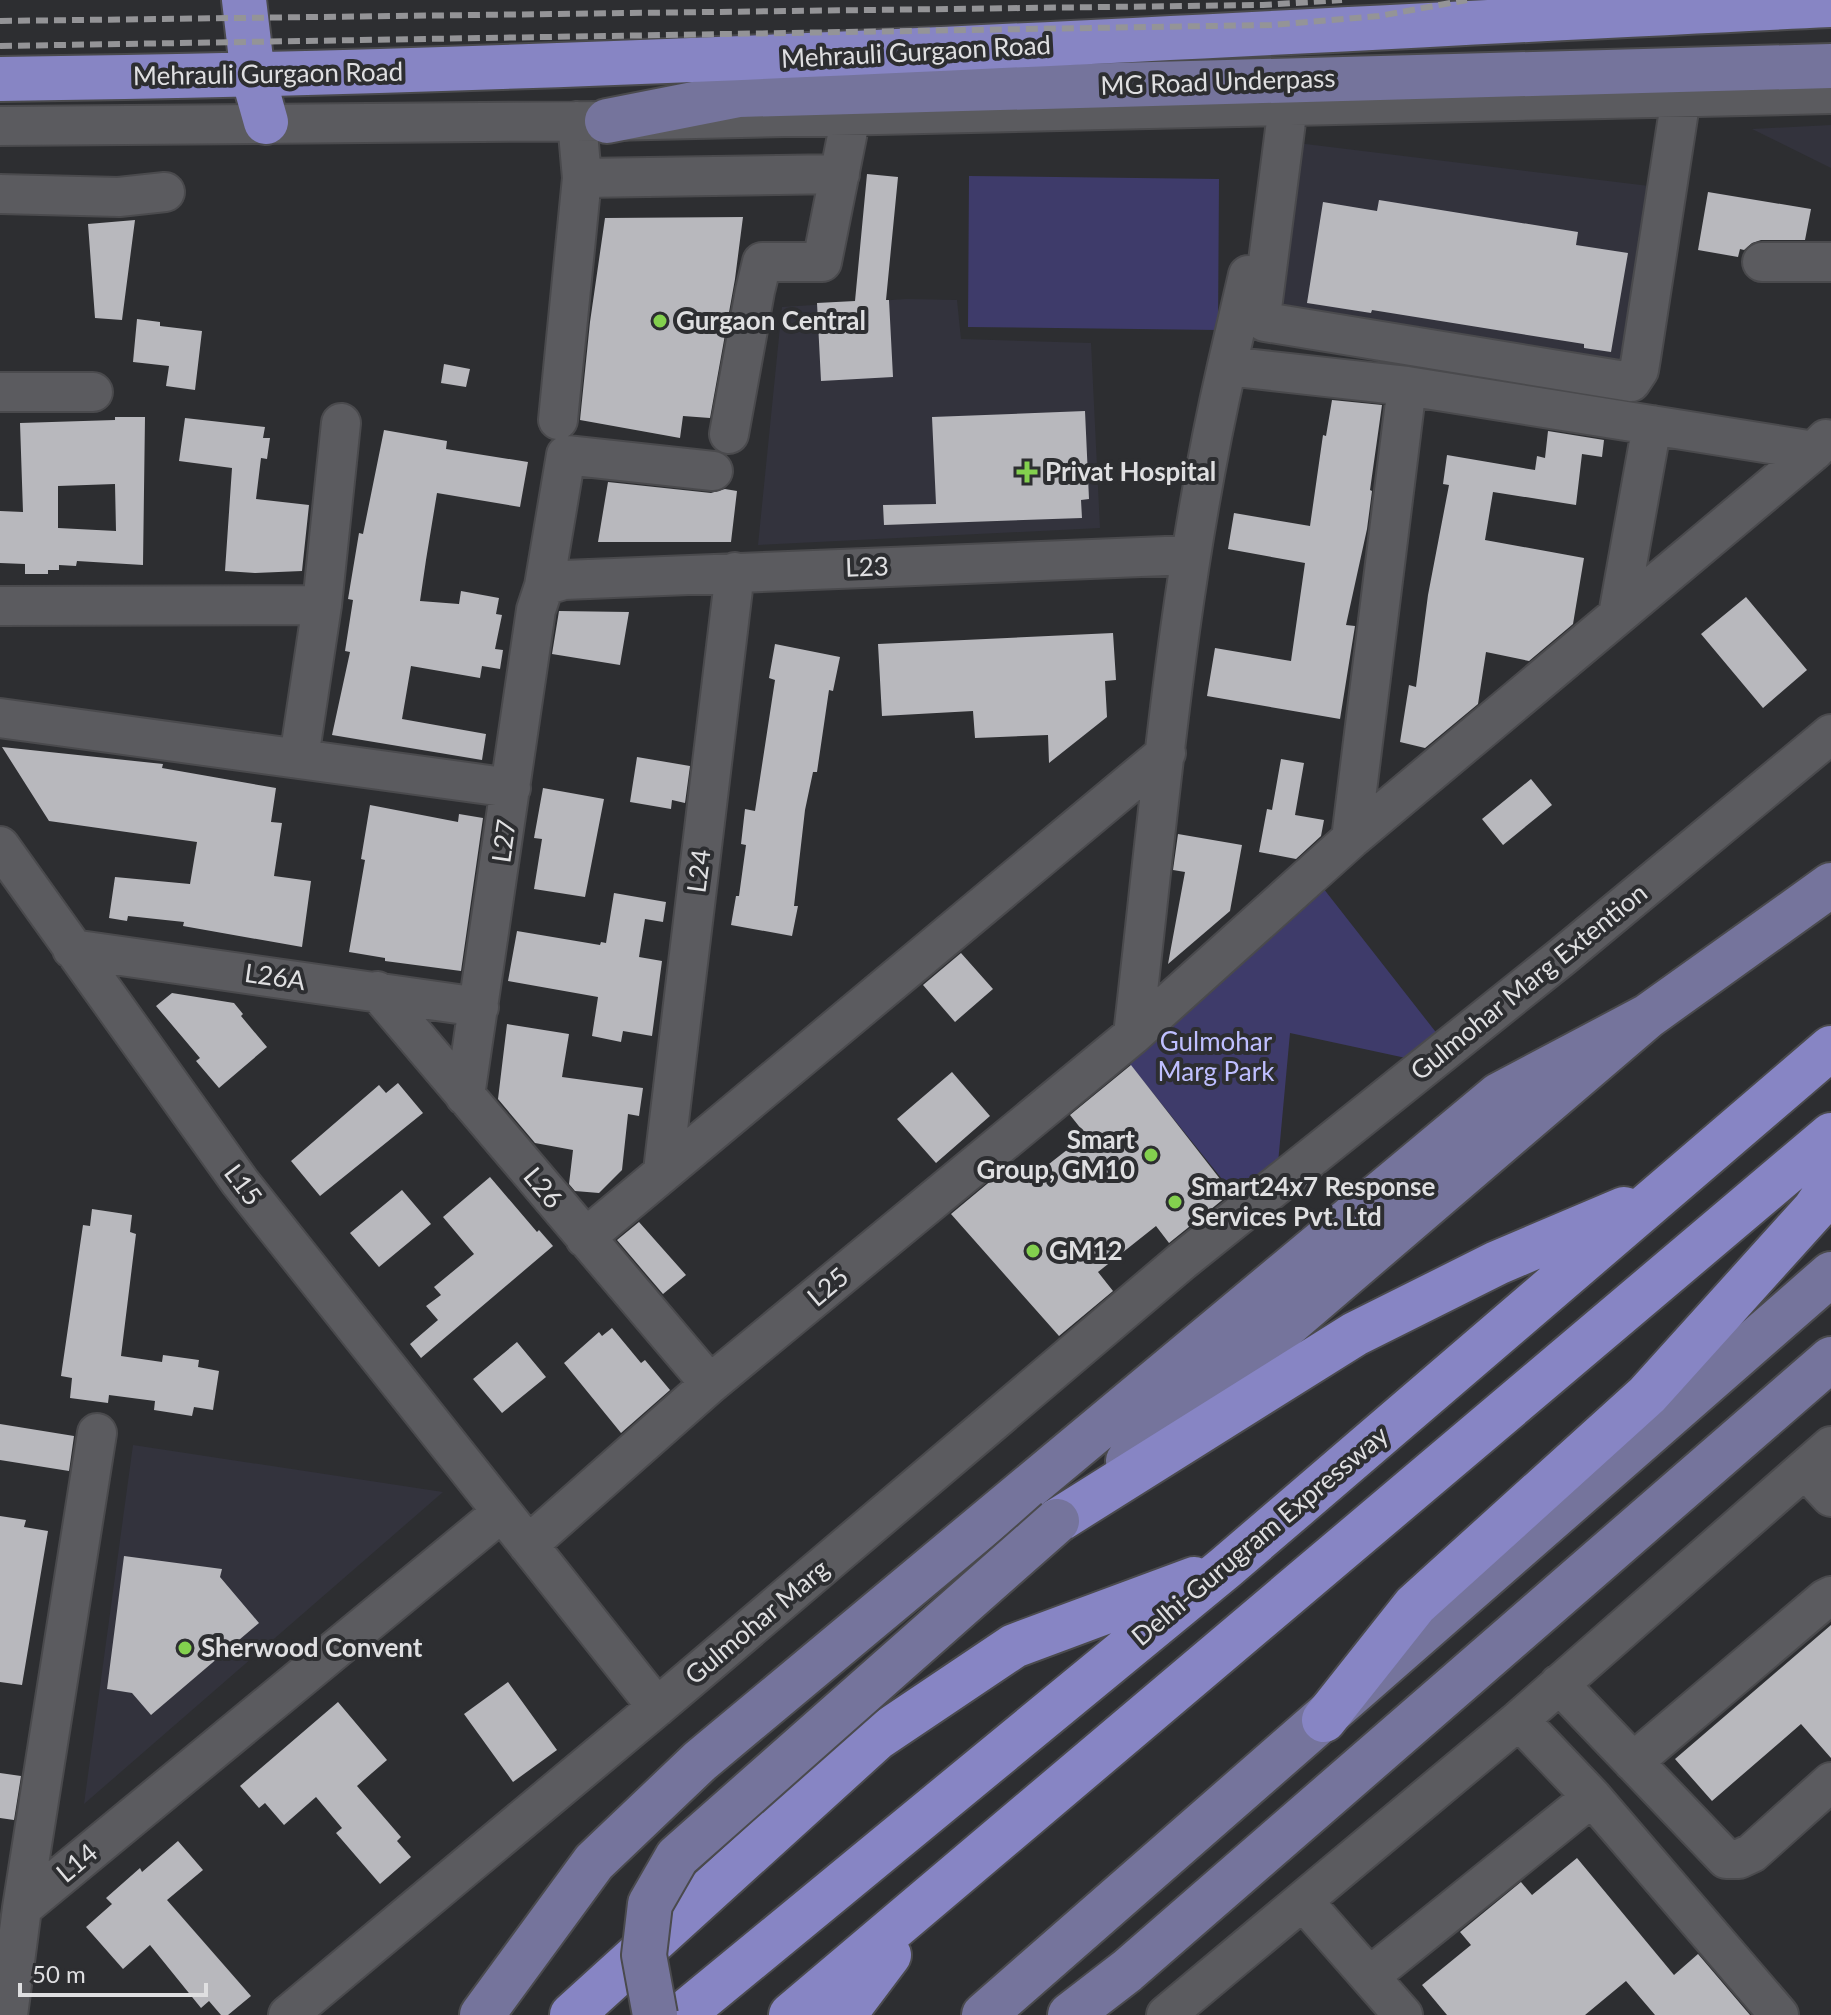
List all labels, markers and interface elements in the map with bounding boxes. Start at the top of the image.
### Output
street label: Mehrauli Gurgaon Road [780,28,1052,74]
street label: Mehrauli Gurgaon Road [133,55,403,91]
street label: MG Road Underpass [1100,61,1336,101]
place label: Gurgaon Central [676,304,866,336]
marker: Gurgaon Central [651,312,669,330]
place label: Privat Hospital [1045,455,1216,487]
marker: Privat Hospital [1016,461,1038,483]
street label: L23 [845,549,889,583]
street label: L27 [484,817,522,865]
street label: L24 [679,847,717,894]
street label: Gulmohar Marg Extention [1404,876,1653,1087]
street label: L26A [243,956,308,996]
park label: Gulmohar Marg Park [1158,1025,1275,1087]
place label: Smart Group, GM10 [977,1123,1135,1185]
marker: Smart Group, GM10 [1142,1146,1160,1164]
street label: L15 [218,1157,270,1211]
street label: L26 [518,1160,570,1214]
place label: Smart24x7 Response Services Pvt. Ltd [1191,1170,1435,1232]
marker: Smart24x7 Response Services Pvt. Ltd [1166,1193,1184,1211]
place label: GM12 [1049,1234,1123,1266]
marker: GM12 [1024,1242,1042,1260]
street label: L25 [800,1260,854,1312]
street label: Delhi-Gurugram Expressway [1125,1418,1395,1652]
street label: Gulmohar Marg [678,1552,835,1691]
place label: Sherwood Convent [201,1631,423,1663]
marker: Sherwood Convent [176,1639,194,1657]
street label: L14 [49,1836,103,1888]
scale bar [20,1947,206,1997]
text: 50 m [32,1959,86,1988]

